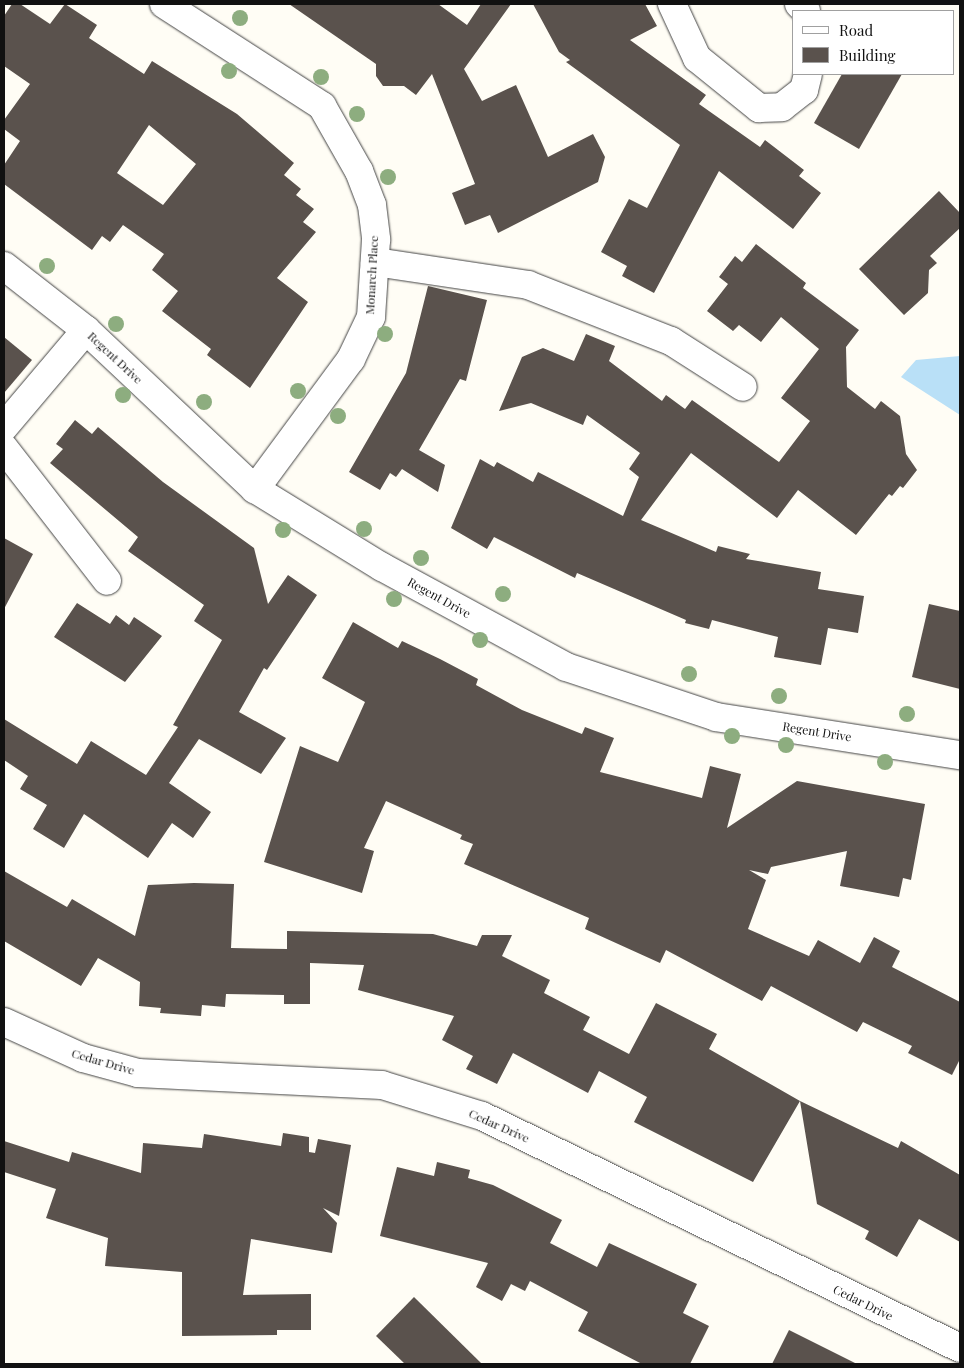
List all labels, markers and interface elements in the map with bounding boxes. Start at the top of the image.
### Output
legend [792,10,954,75]
text: Road [839,20,873,40]
text: Building [839,45,895,65]
street label: Monarch Place [363,235,381,315]
street label: Regent Drive [85,329,145,387]
street label: Regent Drive [405,575,473,621]
street label: Regent Drive [781,719,853,745]
street label: Cedar Drive [70,1046,136,1078]
street label: Cedar Drive [466,1106,532,1146]
street label: Cedar Drive [831,1282,895,1324]

